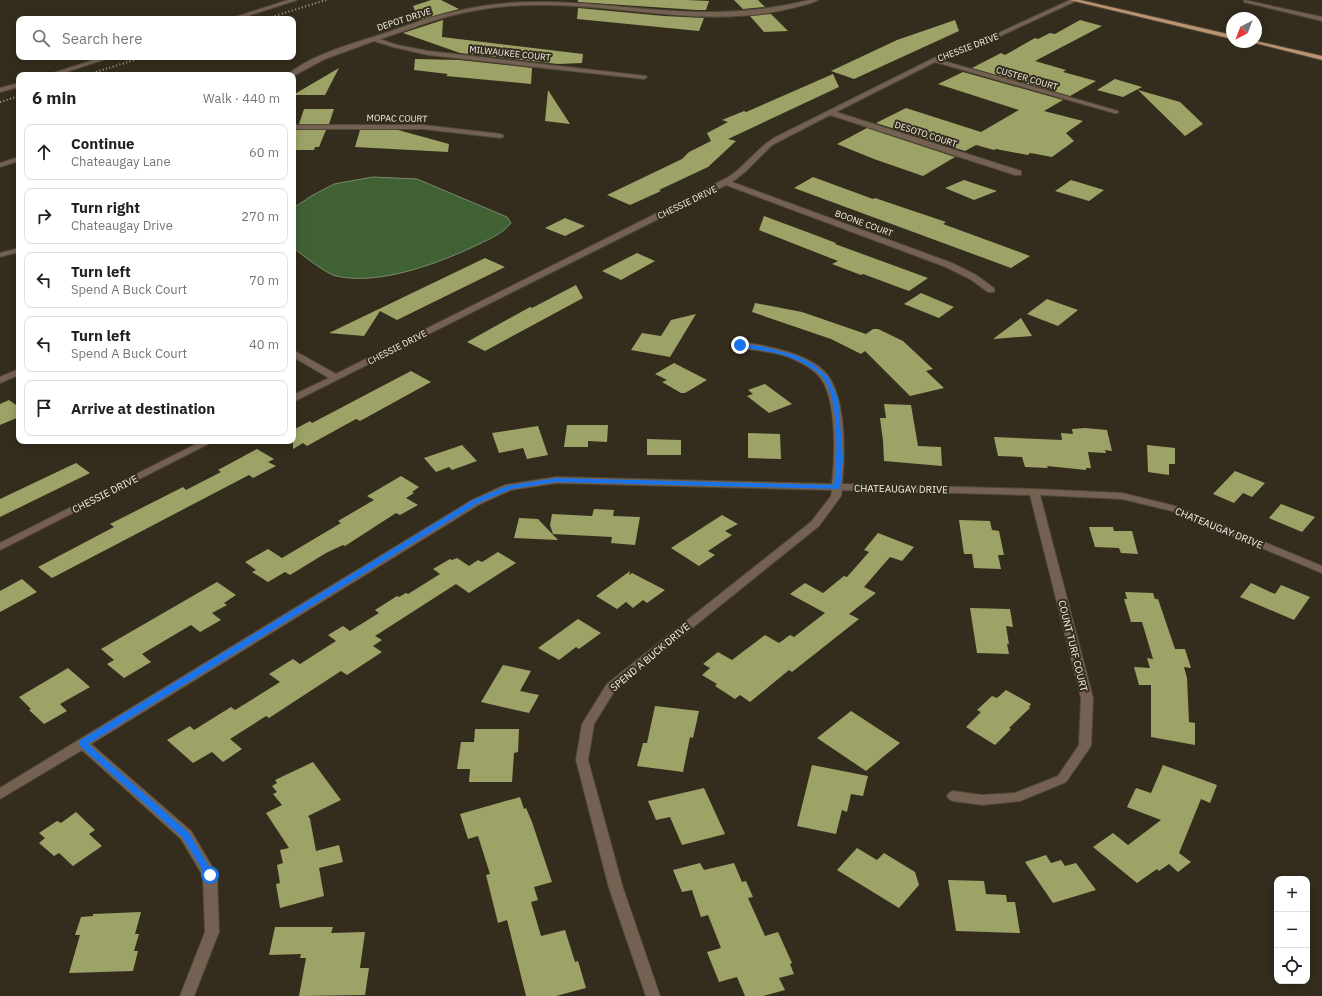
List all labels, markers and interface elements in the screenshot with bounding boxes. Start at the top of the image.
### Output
street label: DEPOT DRIVE [376,5,432,33]
north arrow [1226,12,1262,48]
search box [16,16,296,60]
icon: search [30,27,52,49]
text: Search here [62,29,142,48]
street label: CHESSIE DRIVE [936,30,1000,64]
street label: MILWAUKEE COURT [469,43,551,63]
street label: CUSTER COURT [995,64,1059,92]
text: 6 min [32,87,76,109]
text: Walk · 440 m [203,90,280,107]
street label: MOPAC COURT [367,112,427,124]
street label: DESOTO COURT [893,119,959,149]
text: Continue [71,134,135,153]
icon: ahead [33,141,55,163]
text: 60 m [249,144,279,161]
text: Chateaugay Lane [71,153,171,170]
street label: CHESSIE DRIVE [656,183,718,221]
text: Turn right [71,198,140,217]
icon: right [33,205,55,227]
street label: BOONE COURT [833,207,895,239]
text: 270 m [241,208,279,225]
text: Chateaugay Drive [71,217,173,234]
text: Turn left [71,262,131,281]
icon: left [33,269,55,291]
text: 70 m [249,272,279,289]
text: Spend A Buck Court [71,281,187,298]
text: Turn left [71,326,131,345]
street label: CHESSIE DRIVE [366,327,428,367]
icon: left [33,333,55,355]
text: 40 m [249,336,279,353]
route end [731,336,749,354]
text: Spend A Buck Court [71,345,187,362]
icon: arrive [33,397,55,419]
text: Arrive at destination [71,399,215,418]
street label: CHESSIE DRIVE [70,472,140,516]
street label: CHATEAUGAY DRIVE [854,482,948,496]
street label: CHATEAUGAY DRIVE [1173,504,1265,552]
street label: COUNT TURF COURT [1055,599,1091,693]
street label: SPEND A BUCK DRIVE [608,620,693,694]
route start [201,866,219,884]
map controls [1274,876,1310,984]
button: + [1274,876,1310,912]
button: − [1274,912,1310,948]
button: locate [1274,948,1310,984]

